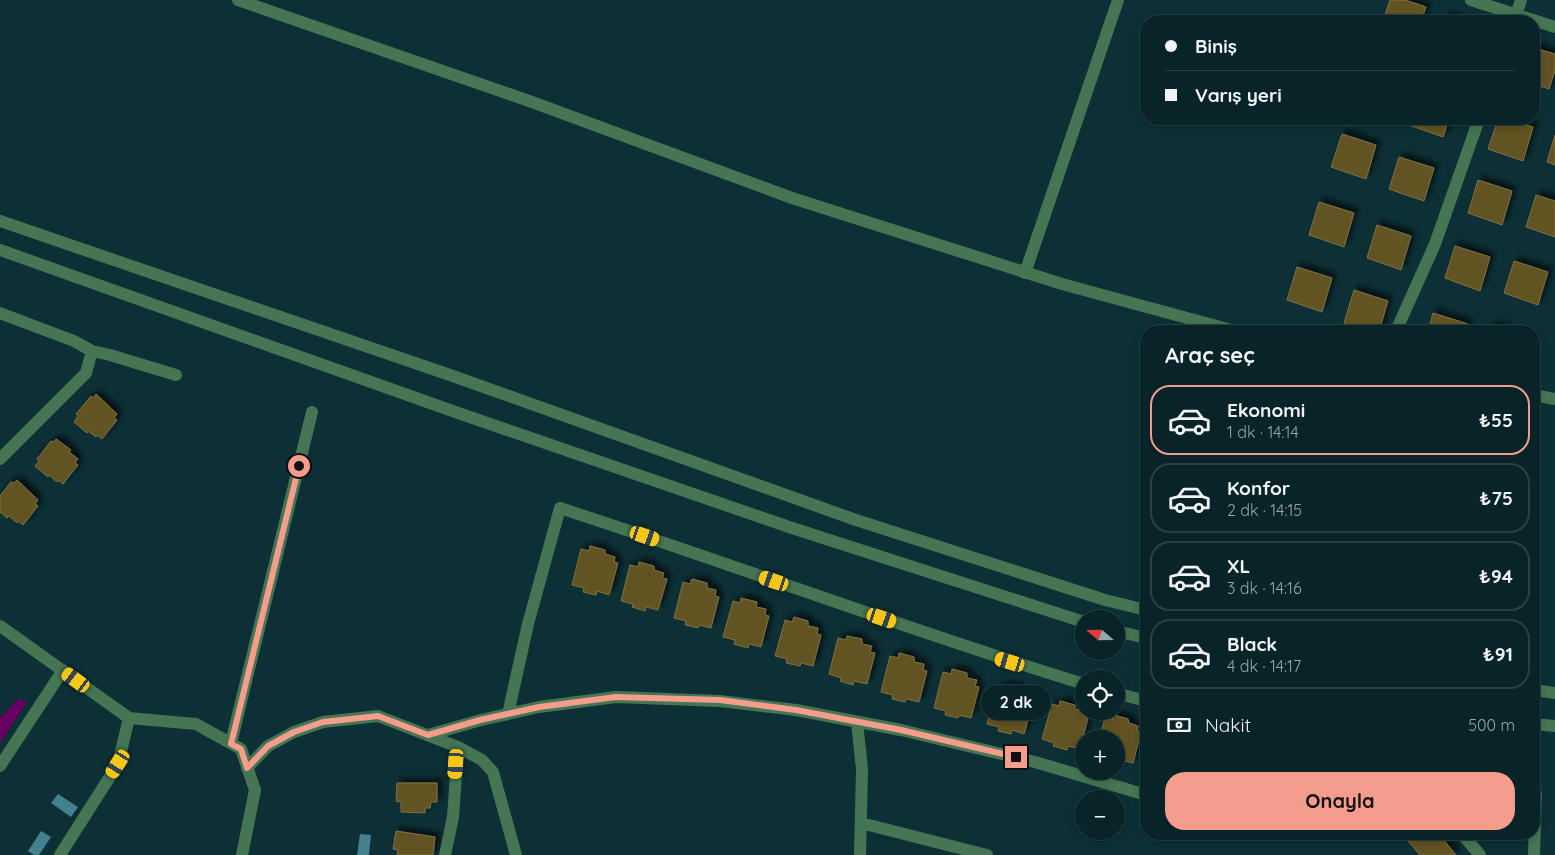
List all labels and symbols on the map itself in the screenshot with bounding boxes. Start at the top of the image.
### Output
route start [288,455,310,477]
car [628,524,661,548]
car [757,569,790,593]
car [865,606,898,630]
north arrow [1075,610,1125,660]
car [993,650,1026,674]
car [59,665,92,695]
callout: 2 dk [981,684,1051,720]
route end [1005,746,1027,768]
car [103,747,132,781]
car [447,749,464,779]

